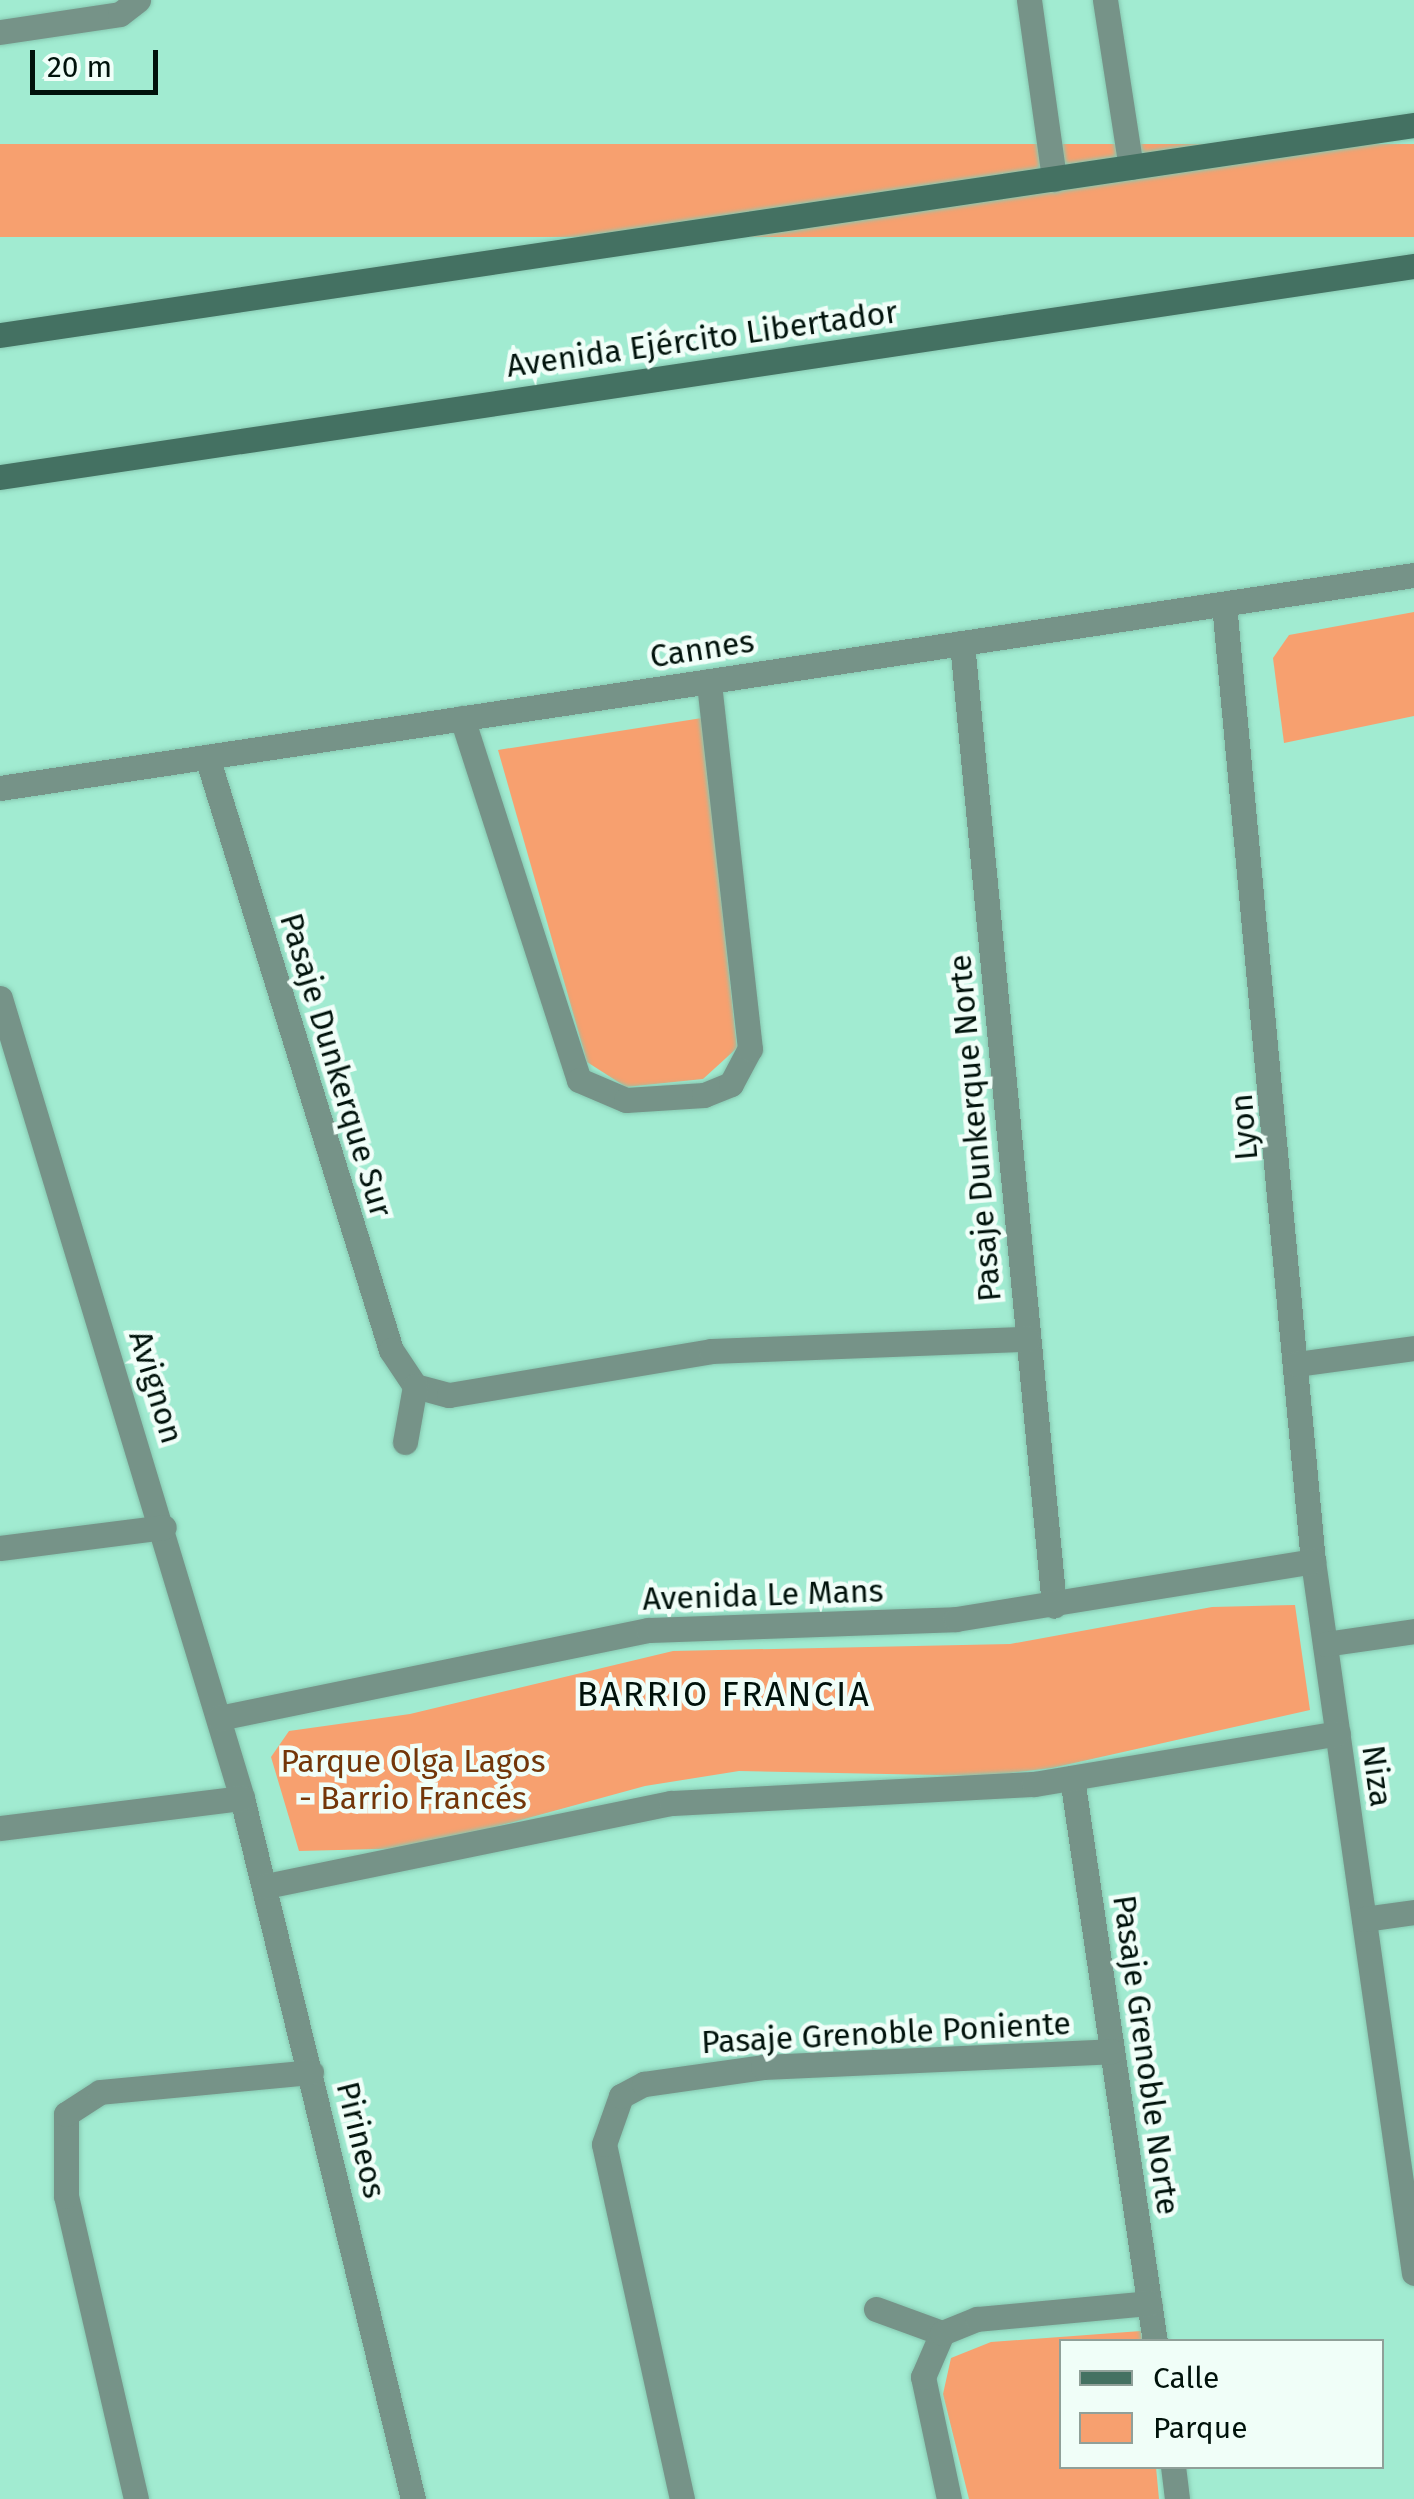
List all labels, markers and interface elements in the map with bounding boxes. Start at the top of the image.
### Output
scale bar [35,30,162,92]
text: 20 m [47,49,112,85]
street label: Avenida Ejército Libertador [504,293,900,385]
street label: Cannes [647,622,757,676]
street label: Pasaje Dunkerque Sur [272,909,400,1221]
street label: Pasaje Dunkerque Norte [941,953,1009,1303]
street label: Lyon [1222,1092,1266,1162]
street label: Avignon [121,1326,191,1448]
street label: Avenida Le Mans [642,1572,884,1618]
district label: BARRIO FRANCIA [577,1673,871,1715]
park label: Parque Olga Lagos - Barrio Francés [280,1743,546,1818]
street label: Niza [1354,1743,1400,1809]
street label: Pasaje Grenoble Norte [1105,1893,1187,2217]
street label: Pasaje Grenoble Poniente [700,2004,1072,2062]
street label: Pirineos [328,2078,394,2202]
legend [1059,2339,1384,2469]
text: Calle [1153,2360,1219,2396]
text: Parque [1153,2410,1248,2446]

